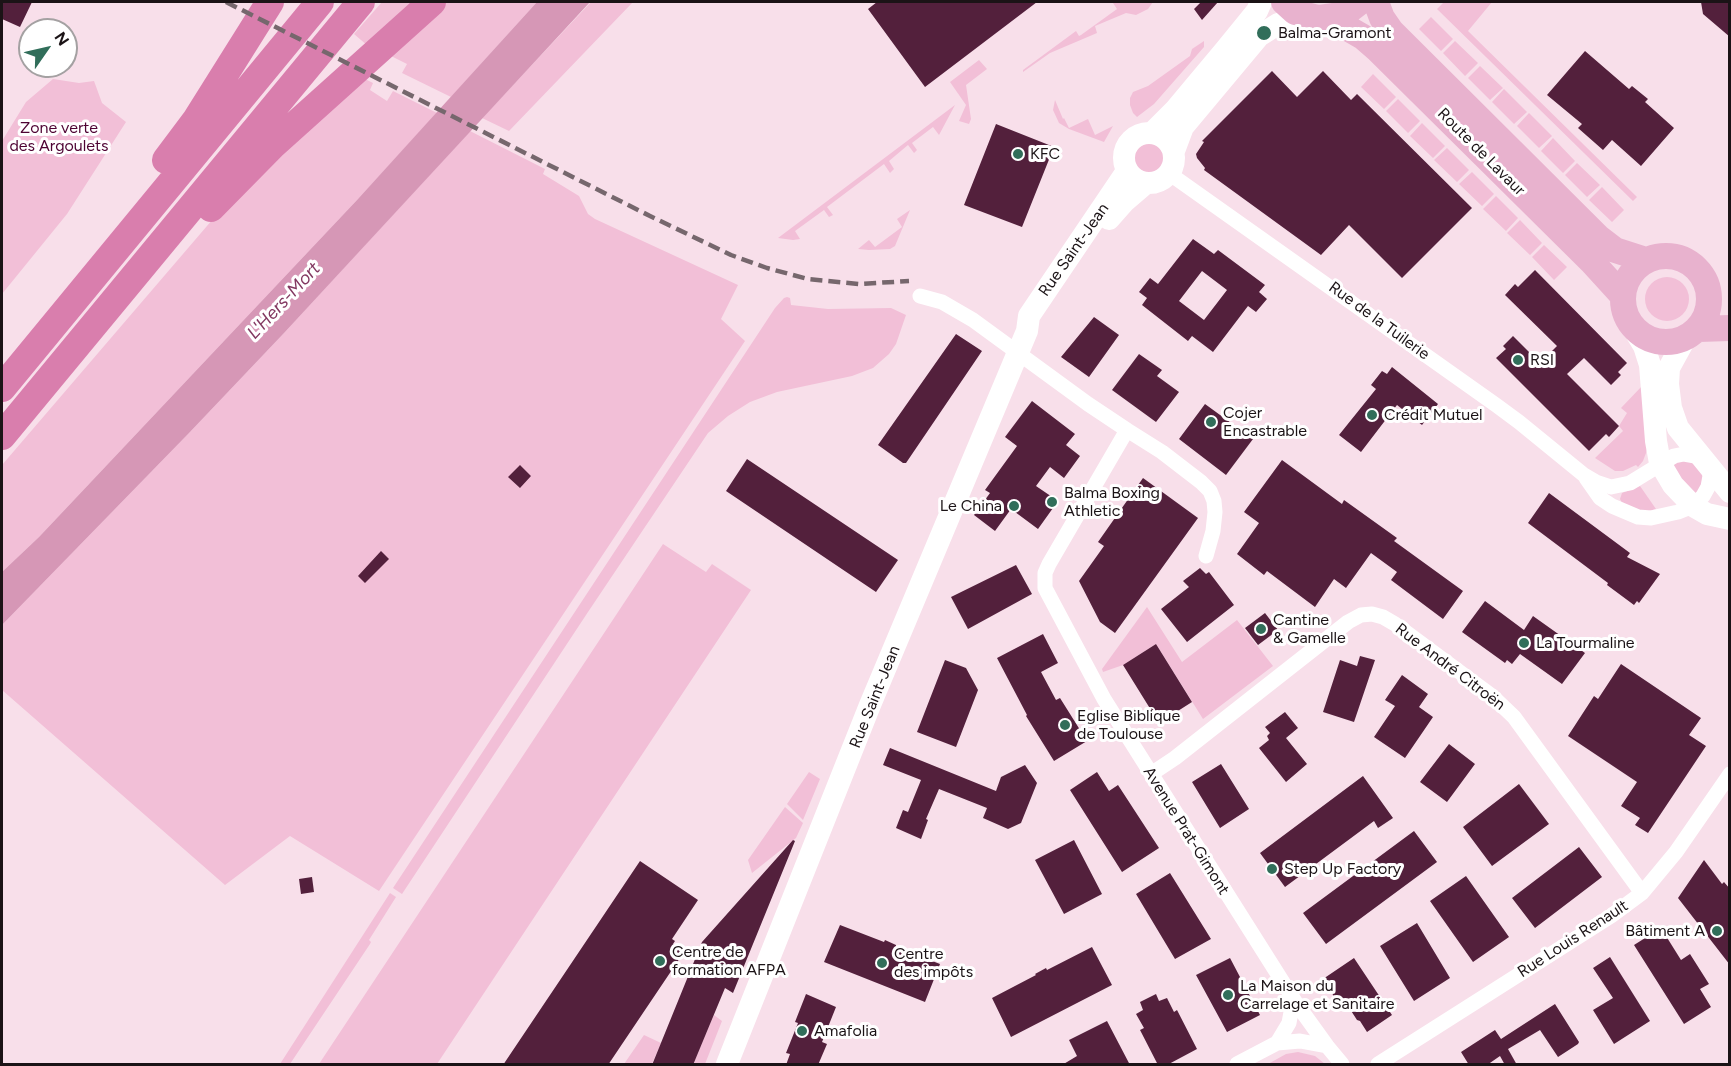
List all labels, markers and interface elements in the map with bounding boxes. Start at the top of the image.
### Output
north arrow [18,18,78,78]
place label: Balma-Gramont [1278,23,1392,43]
marker: Balma-Gramont [1255,24,1273,42]
text: N [50,28,73,49]
street label: Route de Lavaur [1433,104,1529,200]
park label: Zone verte des Argoulets [9,118,109,156]
place label: KFC [1030,144,1060,164]
marker: KFC [1011,147,1025,161]
street label: Rue Saint-Jean [1035,200,1113,300]
water label: L'Hers-Mort [243,258,325,344]
street label: Rue de la Tuilerie [1325,278,1433,364]
place label: RSI [1530,350,1554,370]
marker: RSI [1511,353,1525,367]
place label: Cojer Encastrable [1223,403,1307,441]
place label: Crédit Mutuel [1384,405,1482,425]
marker: Crédit Mutuel [1365,408,1379,422]
marker: Cojer Encastrable [1204,415,1218,429]
place label: Balma Boxing Athletic [1064,483,1160,521]
marker: Balma Boxing Athletic [1045,495,1059,509]
place label: Le China [940,496,1002,516]
marker: Le China [1007,499,1021,513]
place label: Cantine & Gamelle [1273,610,1346,648]
street label: Rue André Citroën [1391,619,1509,715]
marker: Cantine & Gamelle [1254,622,1268,636]
place label: La Tourmaline [1536,633,1635,653]
marker: La Tourmaline [1517,636,1531,650]
street label: Rue Saint-Jean [846,643,904,751]
place label: Eglise Biblique de Toulouse [1077,706,1180,744]
marker: Eglise Biblique de Toulouse [1058,718,1072,732]
street label: Avenue Prat-Gimont [1139,763,1233,899]
place label: Step Up Factory [1284,859,1401,879]
marker: Step Up Factory [1265,862,1279,876]
street label: Rue Louis Renault [1514,896,1632,982]
place label: Bâtiment A [1625,921,1705,941]
marker: Bâtiment A [1710,924,1724,938]
place label: Centre de formation AFPA [672,942,786,980]
place label: Centre des impôts [894,944,973,982]
marker: Centre de formation AFPA [653,954,667,968]
marker: Centre des impôts [875,956,889,970]
place label: La Maison du Carrelage et Sanitaire [1240,976,1394,1014]
marker: La Maison du Carrelage et Sanitaire [1221,988,1235,1002]
place label: Amafolia [814,1021,877,1041]
marker: Amafolia [795,1024,809,1038]

